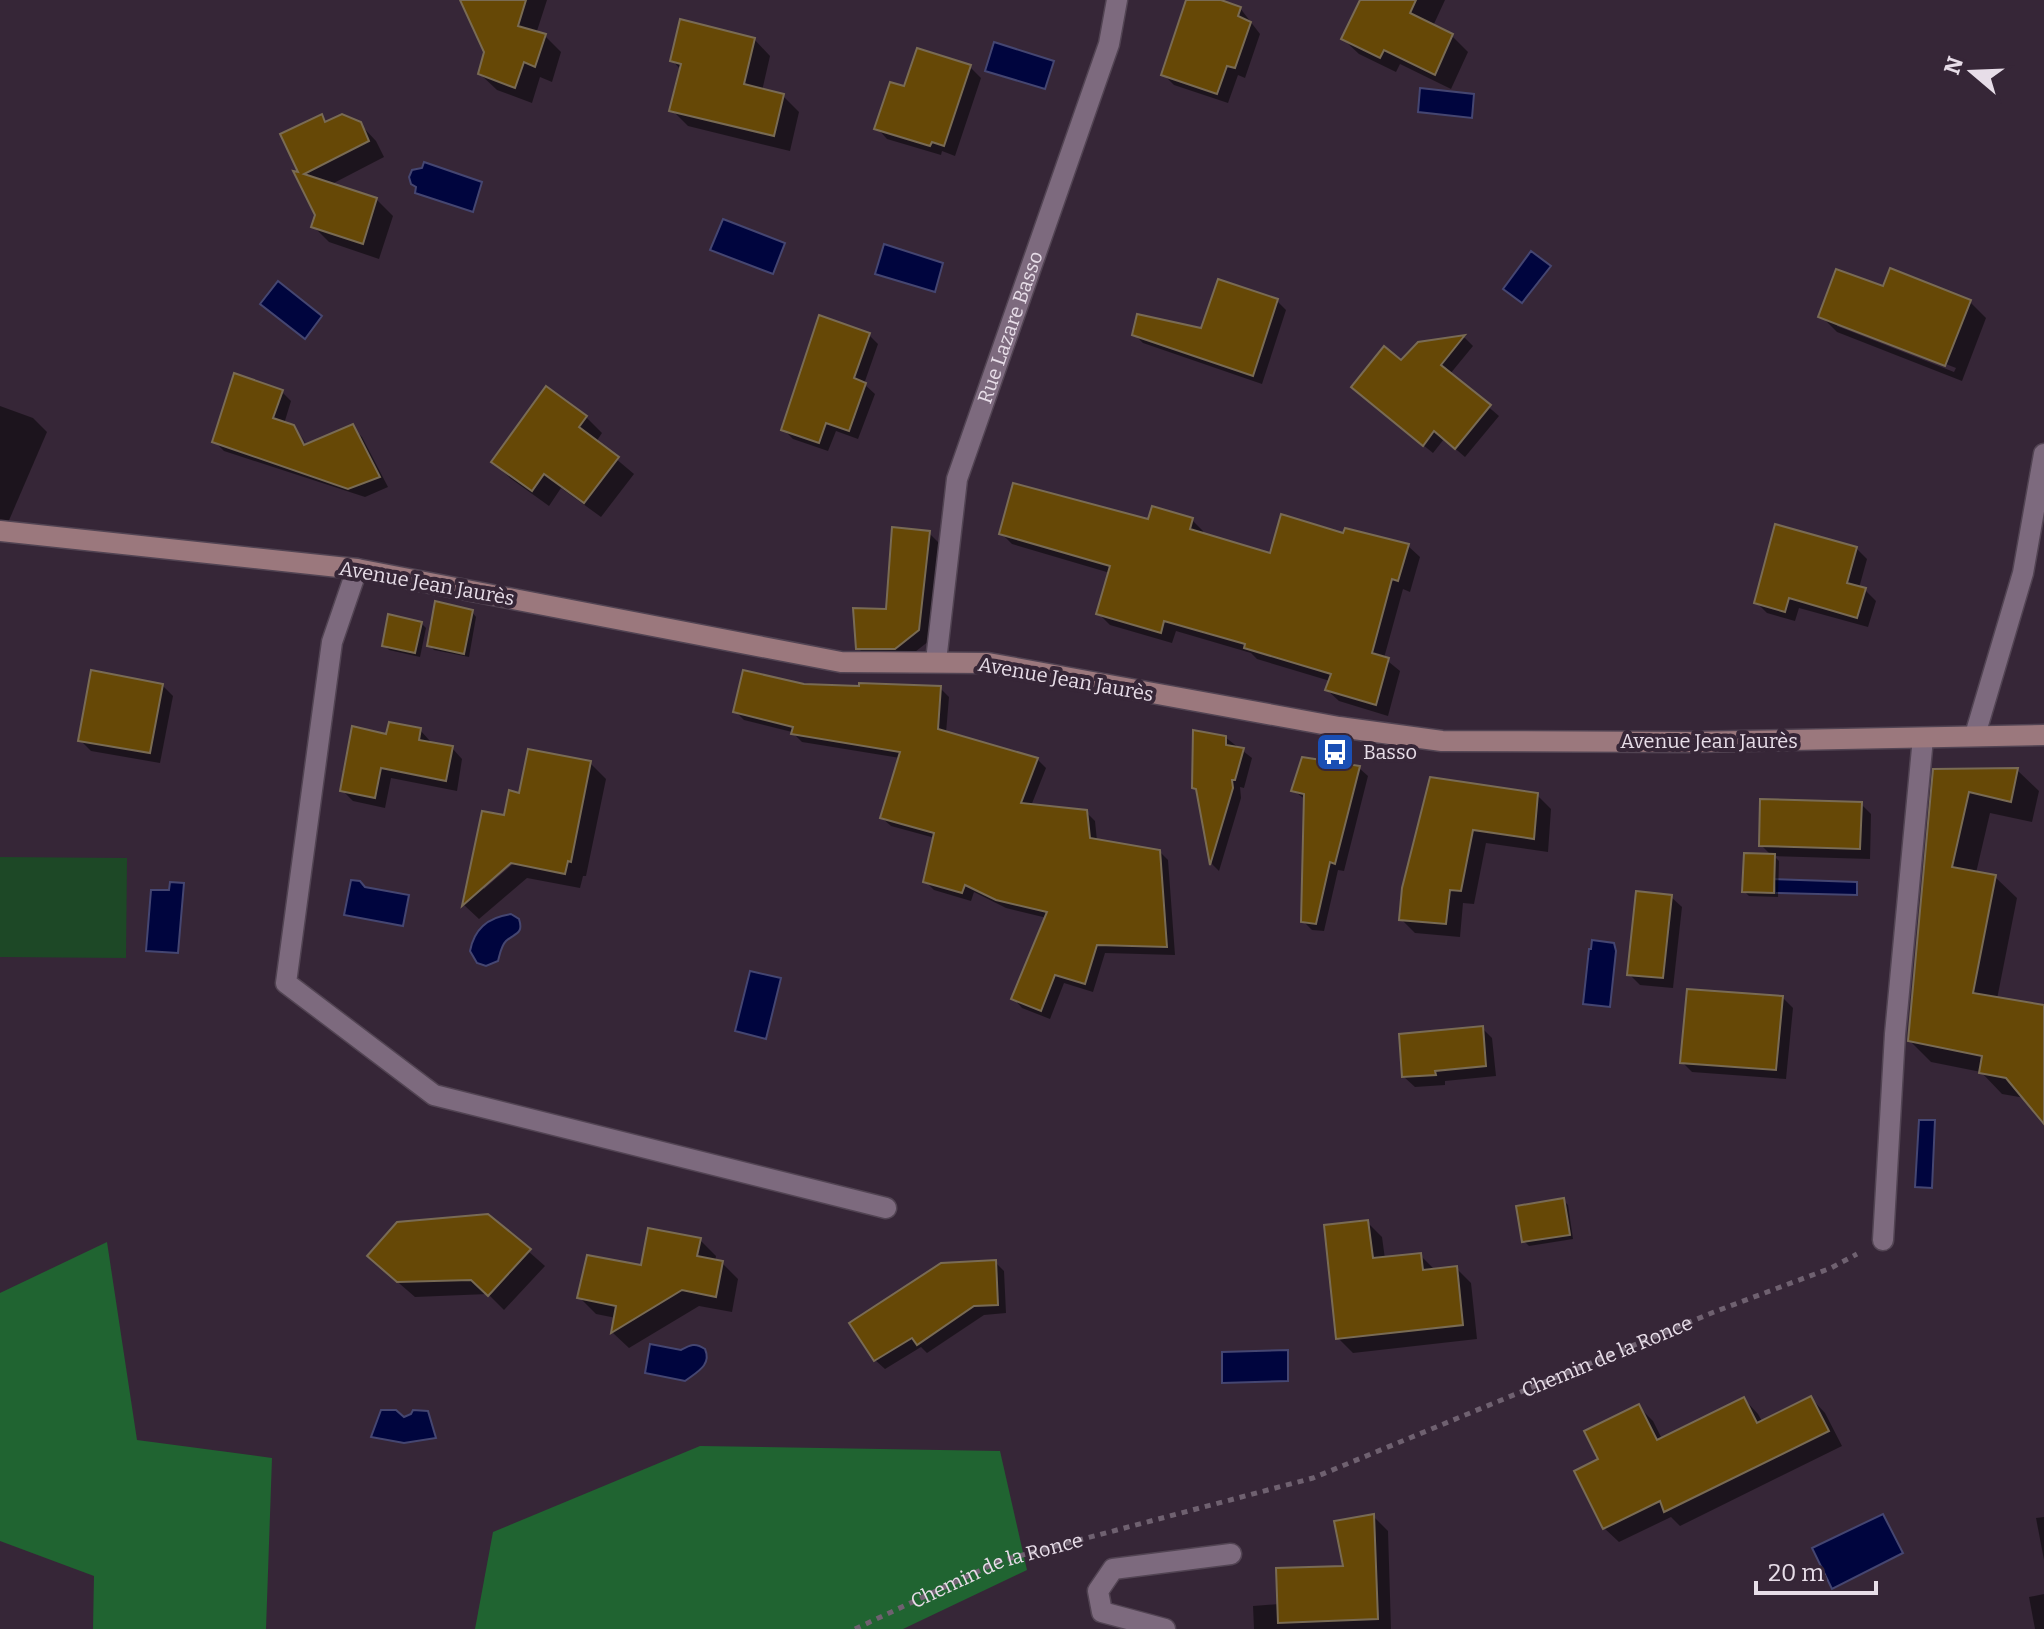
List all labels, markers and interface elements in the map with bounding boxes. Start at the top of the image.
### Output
north arrow [1932,32,2012,112]
text: N [1938,53,1969,78]
street label: Rue Lazare Basso [972,248,1048,407]
street label: Avenue Jean Jaurès [337,556,517,610]
street label: Avenue Jean Jaurès [976,652,1156,706]
street label: Avenue Jean Jaurès [1620,729,1798,753]
bus stop icon: Basso [1314,731,1356,773]
place label: Basso [1363,740,1417,764]
street label: Chemin de la Ronce [1518,1310,1696,1402]
street label: Chemin de la Ronce [907,1528,1085,1613]
scale bar [1756,1545,1876,1595]
text: 20 m [1768,1559,1824,1587]

